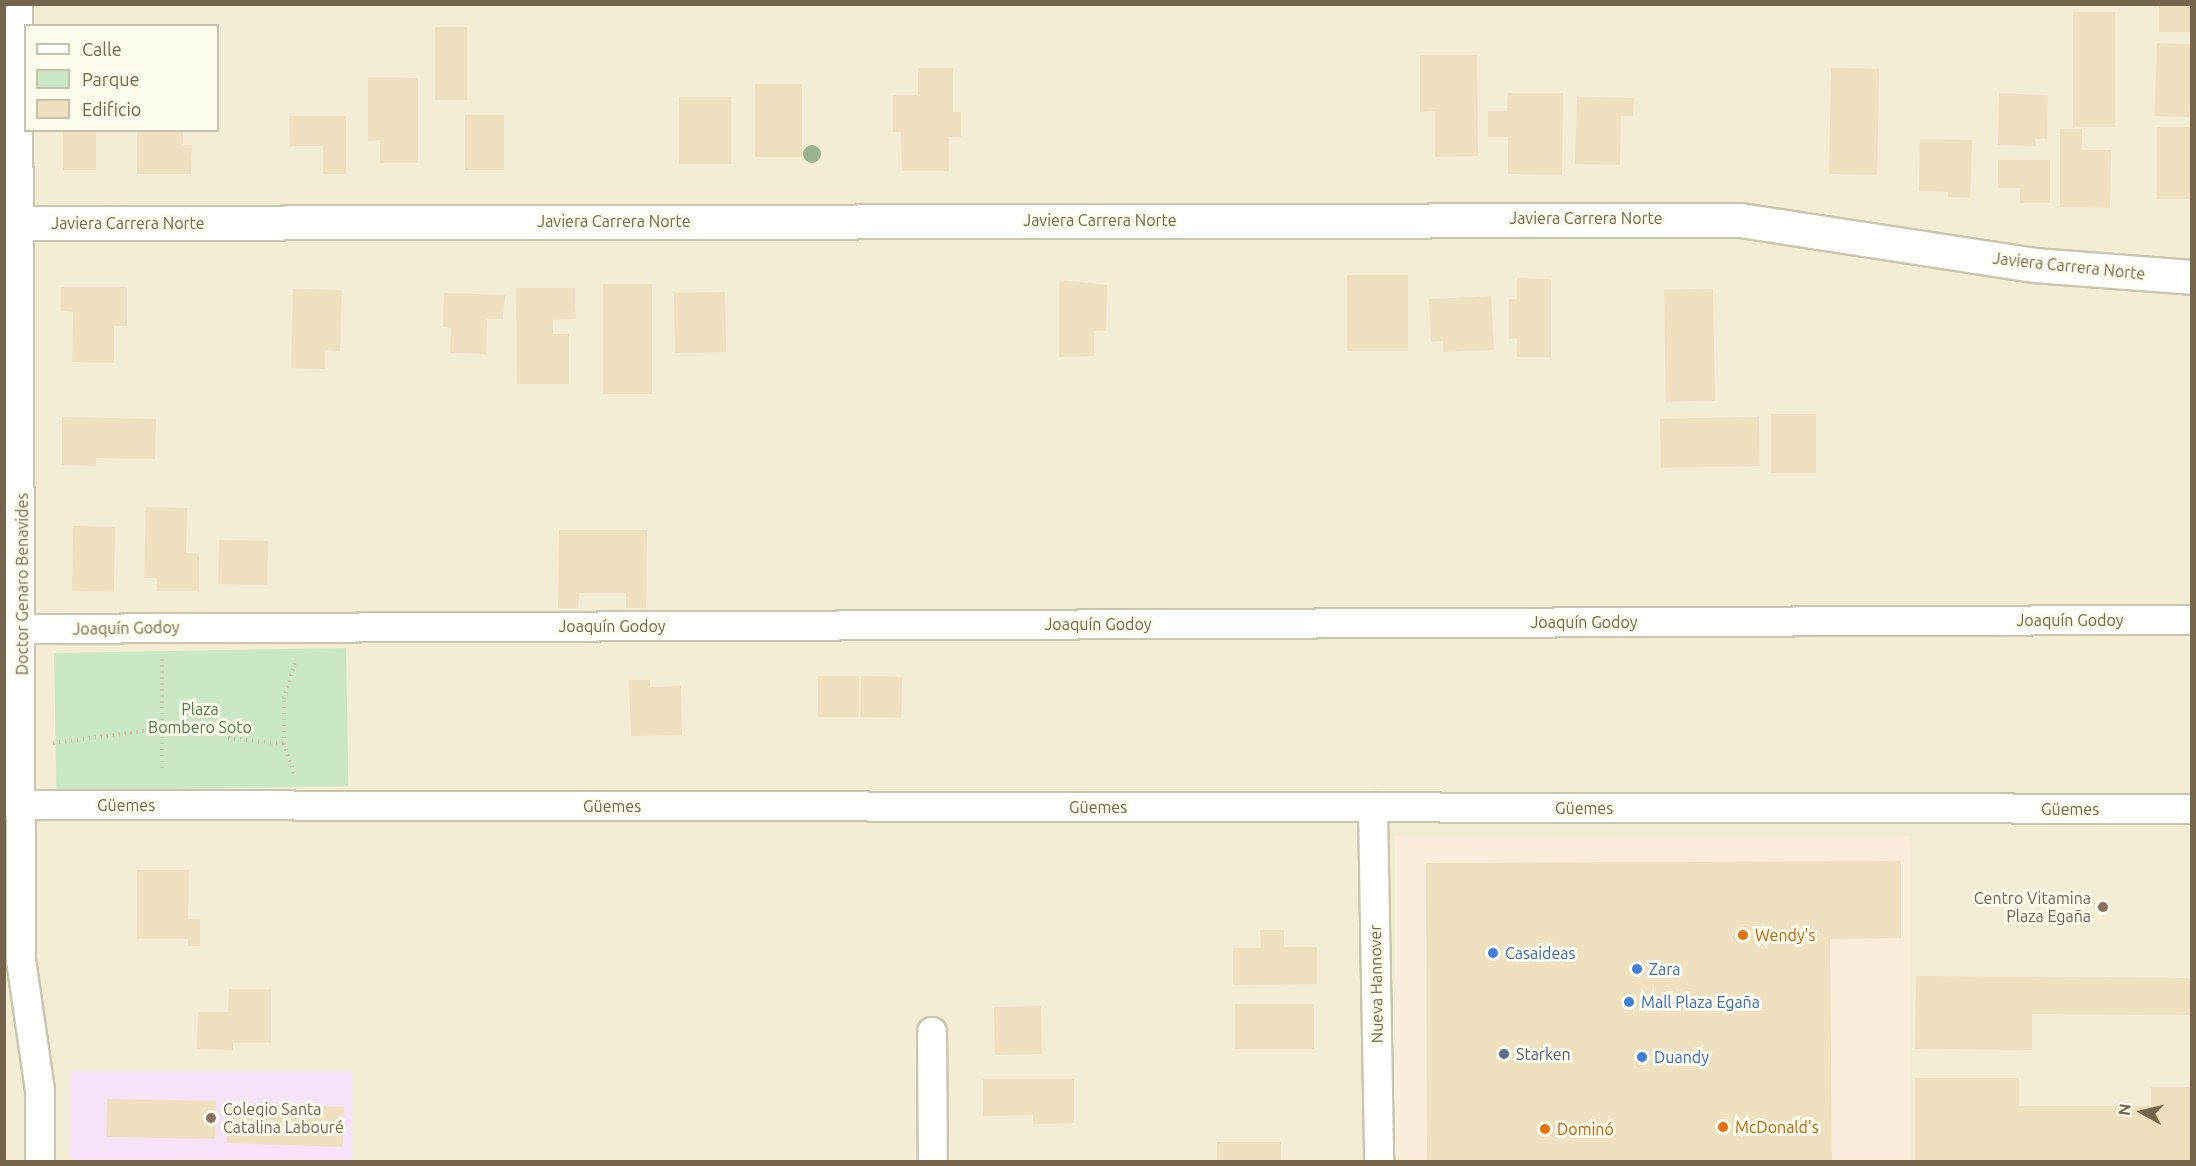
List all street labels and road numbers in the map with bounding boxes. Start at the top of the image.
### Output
street label: Javiera Carrera Norte [1509,208,1663,228]
street label: Javiera Carrera Norte [1023,210,1177,230]
street label: Javiera Carrera Norte [537,211,691,231]
street label: Javiera Carrera Norte [51,213,205,233]
street label: Javiera Carrera Norte [1992,248,2146,284]
street label: Doctor Genaro Benavides [12,493,32,675]
street label: Joaquín Godoy [2016,610,2124,630]
street label: Joaquín Godoy [1530,612,1638,632]
street label: Joaquín Godoy [1044,614,1152,634]
street label: Joaquín Godoy [558,616,666,636]
street label: Joaquín Godoy [72,617,180,639]
street label: Güemes [97,795,155,815]
street label: Güemes [583,796,641,816]
street label: Güemes [1069,797,1127,817]
street label: Güemes [1555,798,1613,818]
street label: Güemes [2041,799,2099,819]
street label: Nueva Hannover [1365,924,1387,1044]

